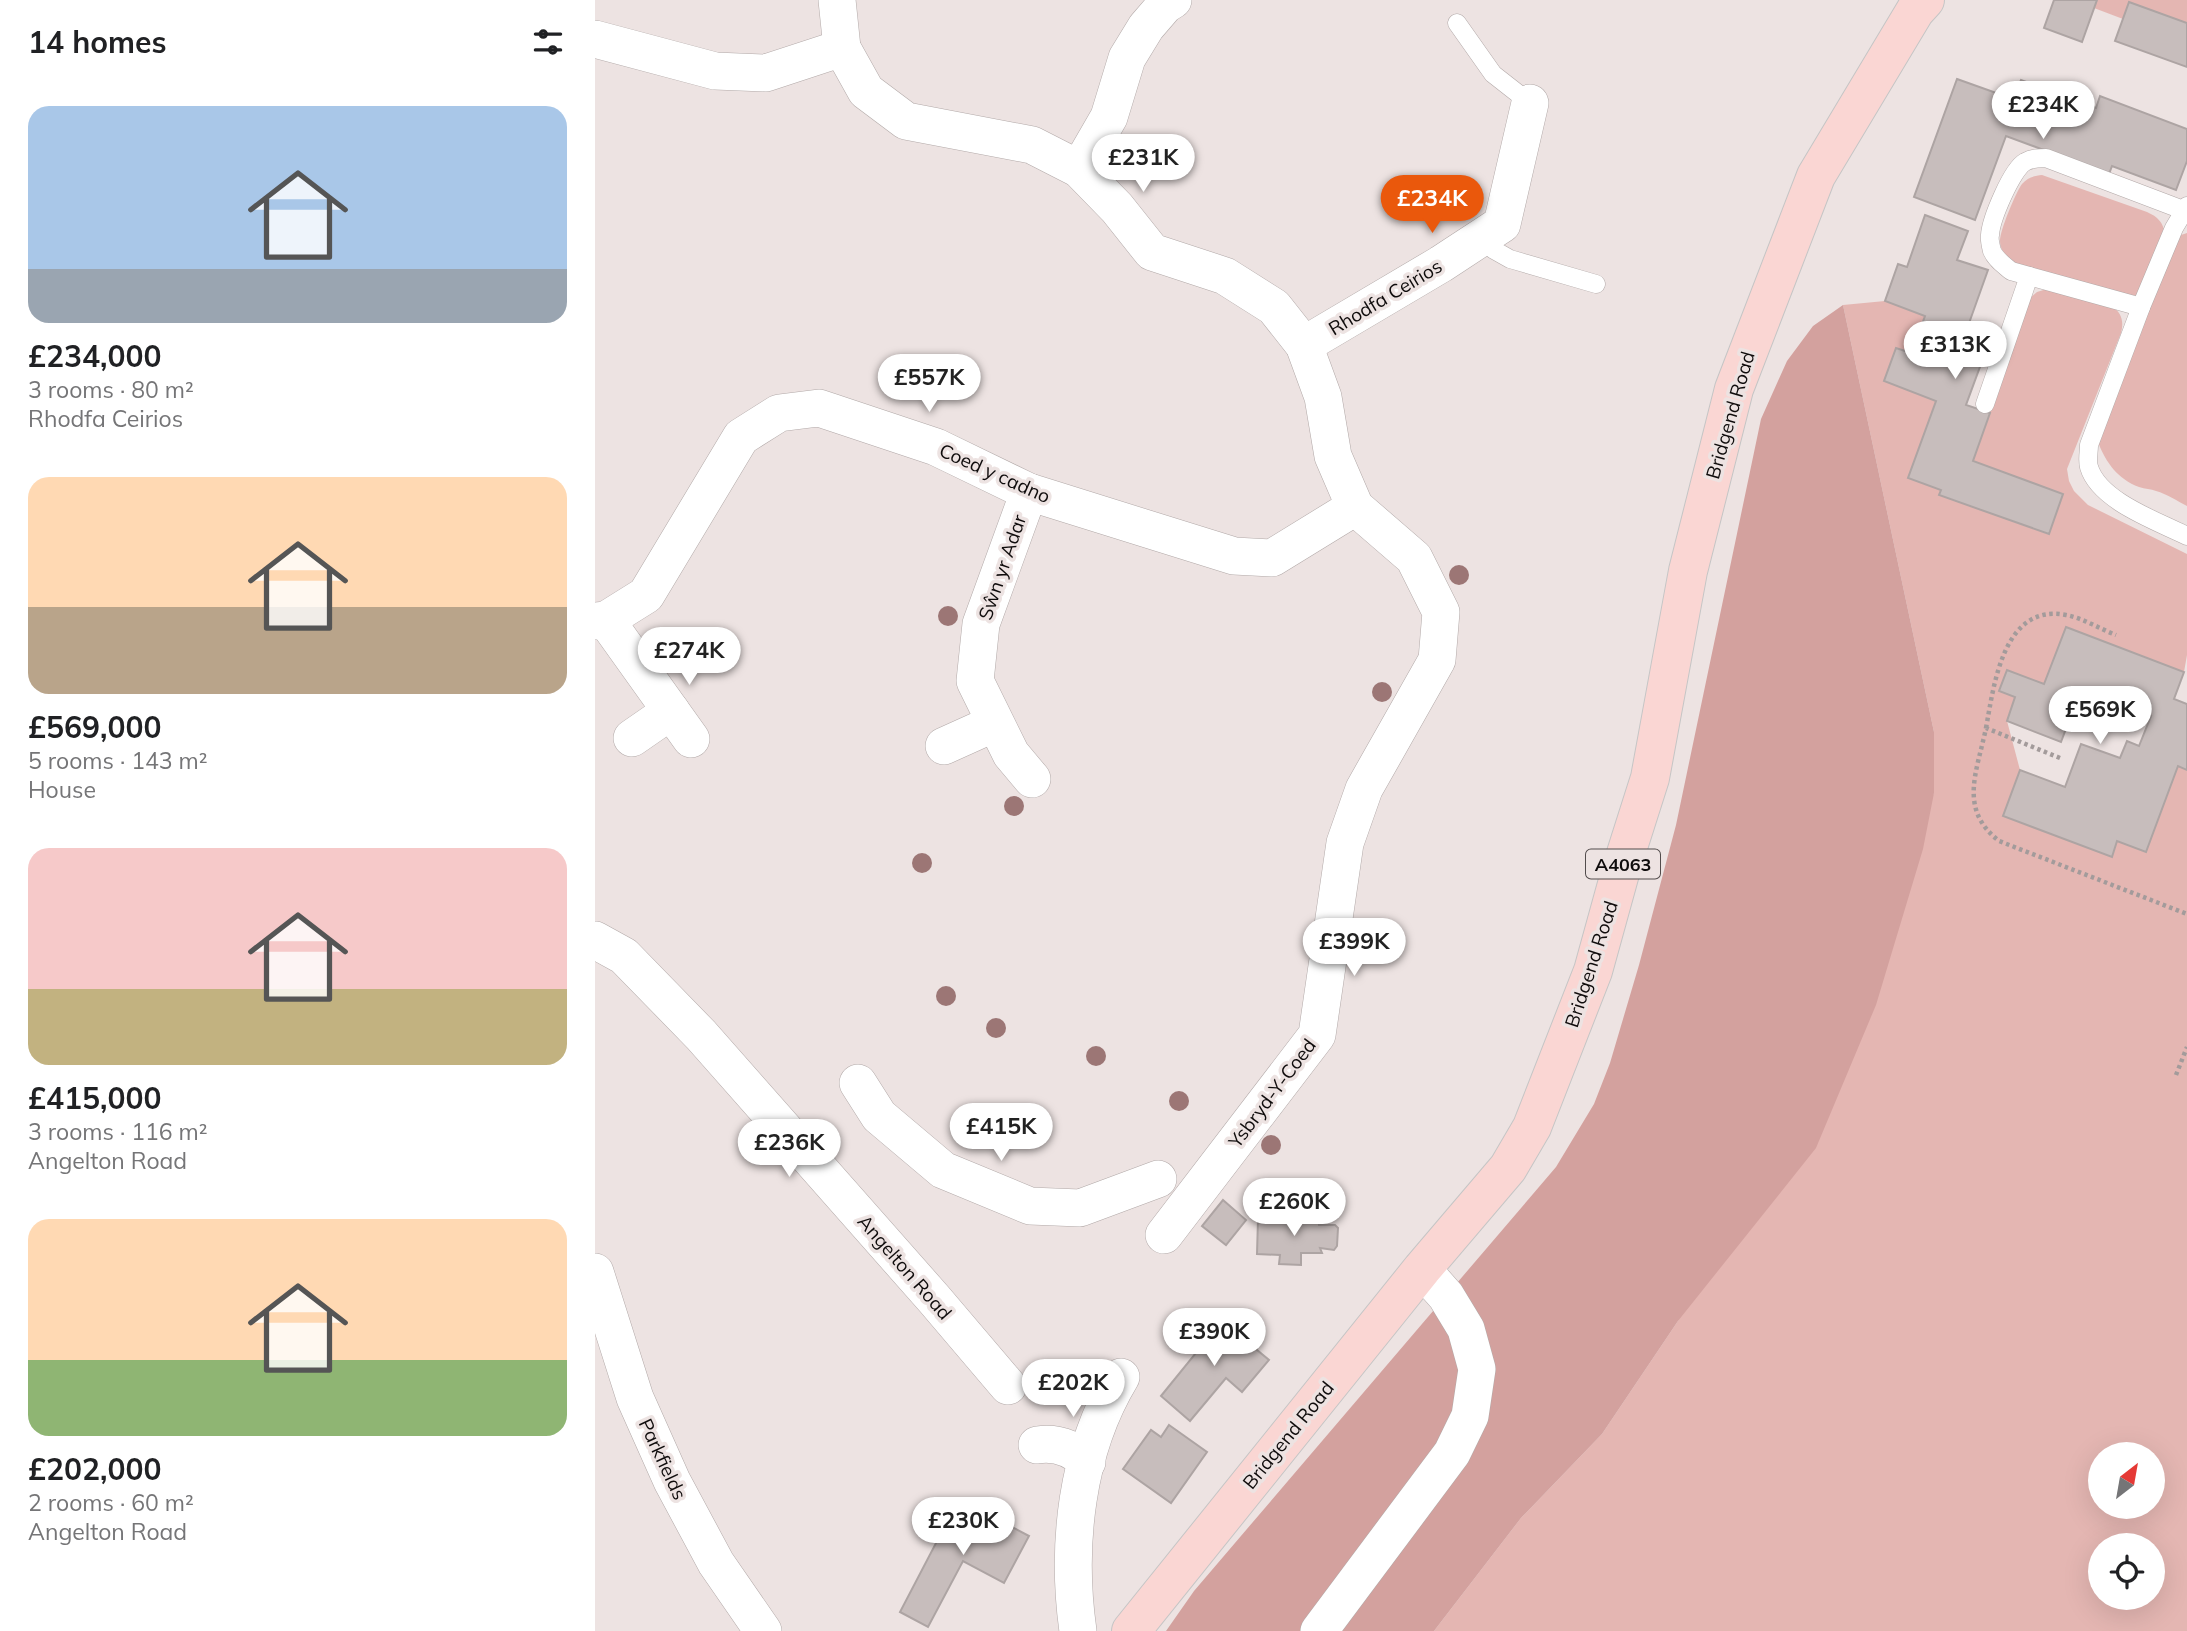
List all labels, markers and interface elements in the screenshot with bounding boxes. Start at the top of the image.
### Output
text: 14 homes [28,23,167,61]
icon: filters [529,23,567,61]
pin: £234K [1994,82,2092,141]
text: £234K [2008,89,2078,118]
pin: £231K [1094,134,1192,194]
text: £231K [1108,142,1178,171]
icon: home [235,152,361,278]
pin: £234K [1383,176,1481,235]
text: £234K [1397,183,1467,212]
street label: Rhodfa Ceirios [1324,254,1446,340]
pin: £313K [1906,322,2004,381]
text: £313K [1920,329,1990,358]
text: £234,000 [28,337,161,375]
street label: Bridgend Road [1700,348,1760,482]
pin: £557K [880,354,978,414]
text: £557K [894,362,964,391]
text: 3 rooms · 80 m² [28,375,194,404]
text: Rhodfa Ceirios [28,404,183,433]
street label: Coed y cadno [936,438,1054,508]
street label: Sŵn yr Adar [973,511,1031,623]
icon: home [235,523,361,649]
pin: £274K [640,628,738,687]
text: £274K [654,635,724,664]
pin: £569K [2051,686,2149,746]
text: £569K [2065,694,2135,723]
text: £569,000 [28,708,161,746]
text: 5 rooms · 143 m² [28,746,208,775]
text: House [28,775,96,804]
road number: A4063 [1586,850,1660,878]
icon: home [235,894,361,1020]
street label: Bridgend Road [1559,898,1623,1030]
pin: £399K [1305,918,1403,978]
text: £399K [1319,926,1389,955]
street label: Ysbryd-Y-Coed [1223,1034,1321,1153]
text: £415,000 [28,1079,161,1117]
pin: £415K [952,1104,1050,1163]
text: £415K [966,1111,1036,1140]
text: 3 rooms · 116 m² [28,1117,208,1146]
pin: £236K [740,1120,838,1179]
text: £236K [754,1127,824,1156]
text: Angelton Road [28,1146,187,1175]
pin: £260K [1245,1178,1343,1238]
text: £260K [1259,1186,1329,1215]
street label: Angelton Road [853,1210,957,1324]
icon: home [235,1265,361,1391]
pin: £390K [1165,1308,1263,1368]
text: £390K [1179,1316,1249,1345]
pin: £202K [1024,1360,1122,1419]
text: £202K [1038,1367,1108,1396]
street label: Bridgend Road [1237,1376,1339,1494]
street label: Parkfields [634,1415,692,1503]
north arrow [2088,1442,2165,1519]
map controls [2088,1442,2165,1610]
text: £202,000 [28,1450,161,1488]
text: 2 rooms · 60 m² [28,1488,194,1517]
pin: £230K [914,1498,1012,1557]
text: £230K [928,1505,998,1534]
text: Angelton Road [28,1517,187,1546]
button: locate [2088,1533,2165,1610]

